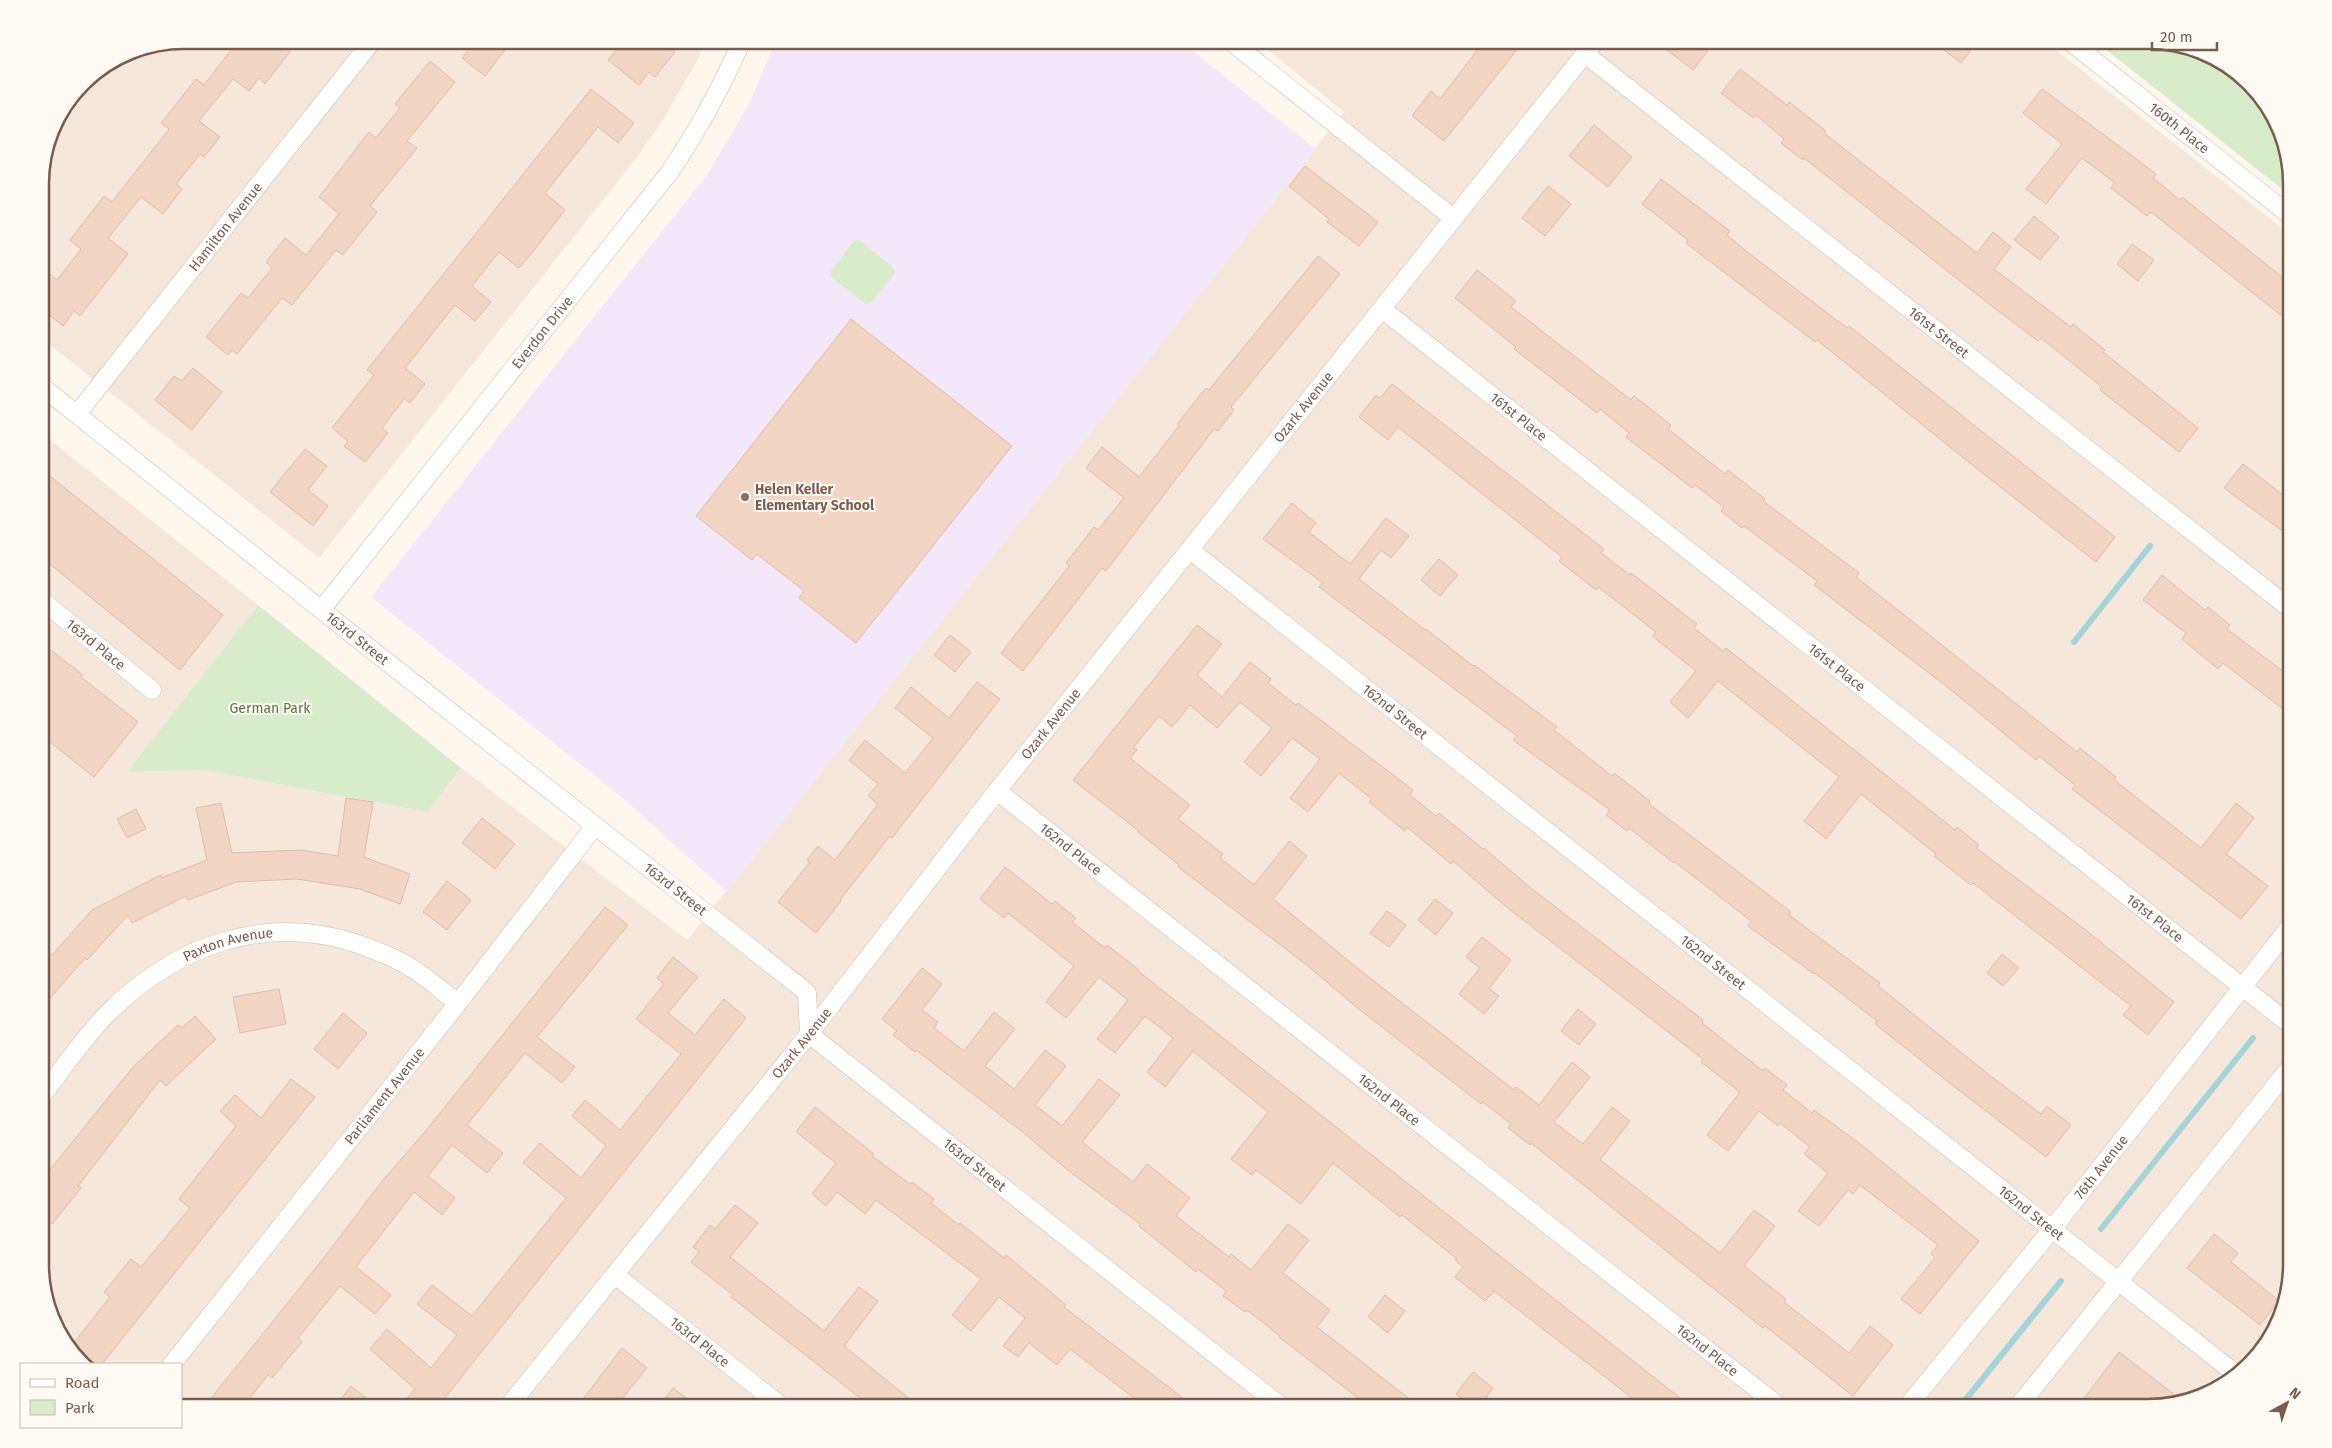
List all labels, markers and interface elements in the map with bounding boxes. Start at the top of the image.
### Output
scale bar [2152,20,2217,52]
text: 20 m [2160,28,2193,46]
street label: 160th Place [2146,99,2213,157]
street label: Hamilton Avenue [185,179,266,274]
street label: Everdon Drive [508,293,576,372]
street label: 161st Street [1905,303,1973,362]
street label: Ozark Avenue [1270,368,1337,446]
street label: 161st Place [1487,389,1551,444]
place label: Helen Keller Elementary School [755,481,875,514]
marker: Helen Keller Elementary School [739,491,751,503]
street label: 163rd Street [322,608,393,669]
street label: 163rd Place [63,615,129,673]
street label: 161st Place [1805,640,1869,695]
street label: 162nd Street [1359,681,1432,743]
street label: Ozark Avenue [1017,685,1084,763]
park label: German Park [230,700,311,717]
street label: 162nd Place [1036,819,1105,879]
street label: 163rd Street [641,859,711,919]
street label: 161st Place [2123,890,2187,946]
street label: Paxton Avenue [180,924,274,965]
street label: 162nd Street [1677,931,1750,994]
street label: Ozark Avenue [768,1004,835,1082]
street label: Parliament Avenue [341,1044,428,1148]
street label: 162nd Place [1355,1070,1424,1129]
street label: 76th Avenue [2071,1132,2131,1202]
street label: 163rd Street [940,1135,1010,1195]
street label: 162nd Street [1995,1182,2068,1244]
street label: 163rd Place [667,1313,733,1370]
street label: 162nd Place [1673,1320,1742,1380]
legend [20,1363,182,1428]
text: Road [65,1374,100,1392]
north arrow [2262,1378,2312,1428]
text: N [2286,1384,2304,1403]
text: Park [65,1399,95,1417]

